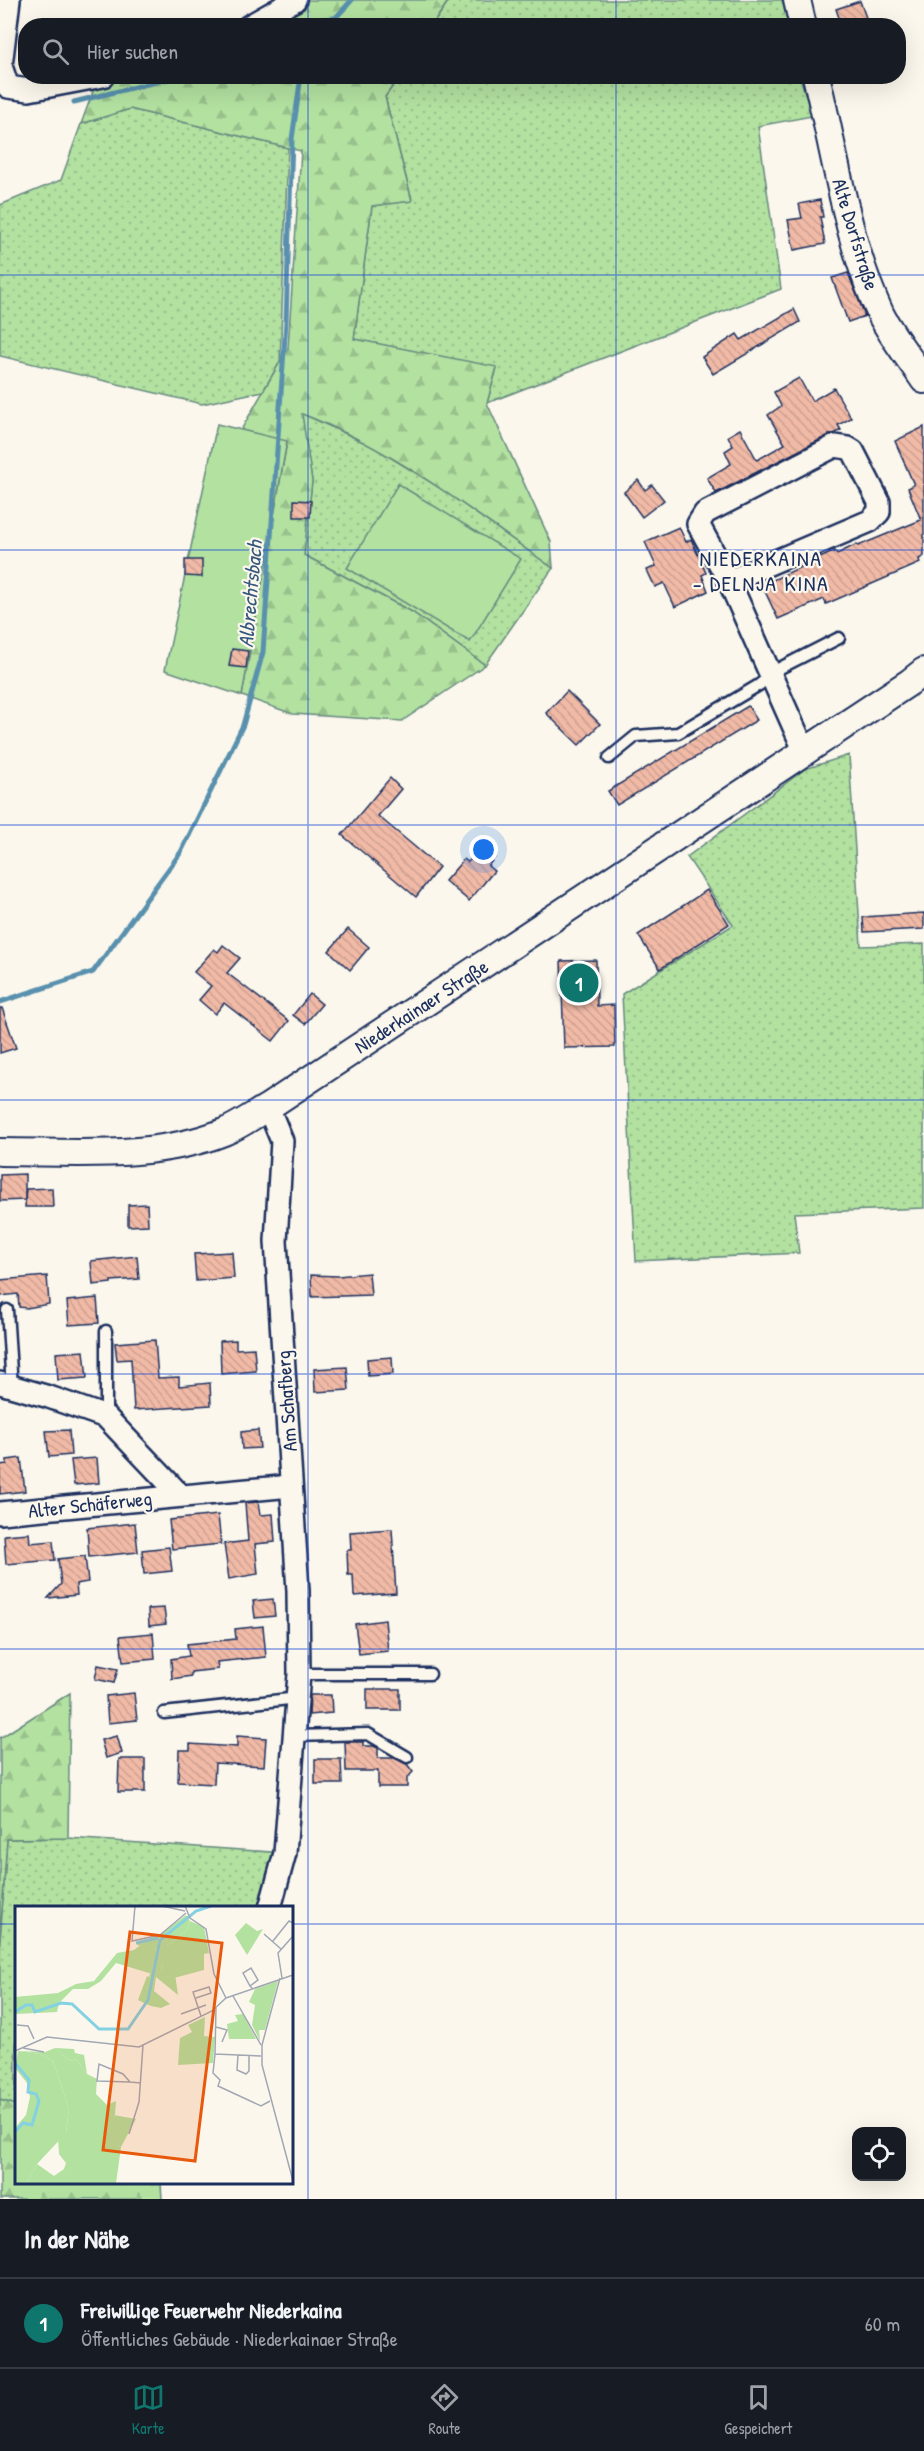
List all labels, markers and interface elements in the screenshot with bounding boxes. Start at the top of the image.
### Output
search box [18,18,906,84]
icon: search [39,35,72,68]
text: Hier suchen [87,36,178,66]
street label: Alte Dorfstraße [826,175,886,293]
water label: Albrechtsbach [231,538,269,649]
district label: NIEDERKAINA - DELNJA KINA [693,543,829,598]
your location [469,835,498,864]
street label: Niederkainaer Straße [349,953,493,1059]
pin: 1 [560,960,598,1006]
street label: Am Schafberg [269,1350,303,1452]
street label: Alter Schäferweg [27,1484,153,1524]
inset map [15,1906,292,2184]
map controls [852,2127,906,2181]
button: locate [852,2127,906,2181]
text: In der Nähe [24,2221,130,2256]
text: Freiwillige Feuerwehr Niederkaina [81,2295,342,2325]
text: 1 [40,2310,47,2337]
text: 60 m [865,2310,900,2337]
text: Öffentliches Gebäude · Niederkainaer Straße [81,2325,398,2352]
tab: Karte [132,2381,165,2439]
tab: Route [428,2381,461,2439]
tab: Gespeichert [724,2381,792,2439]

